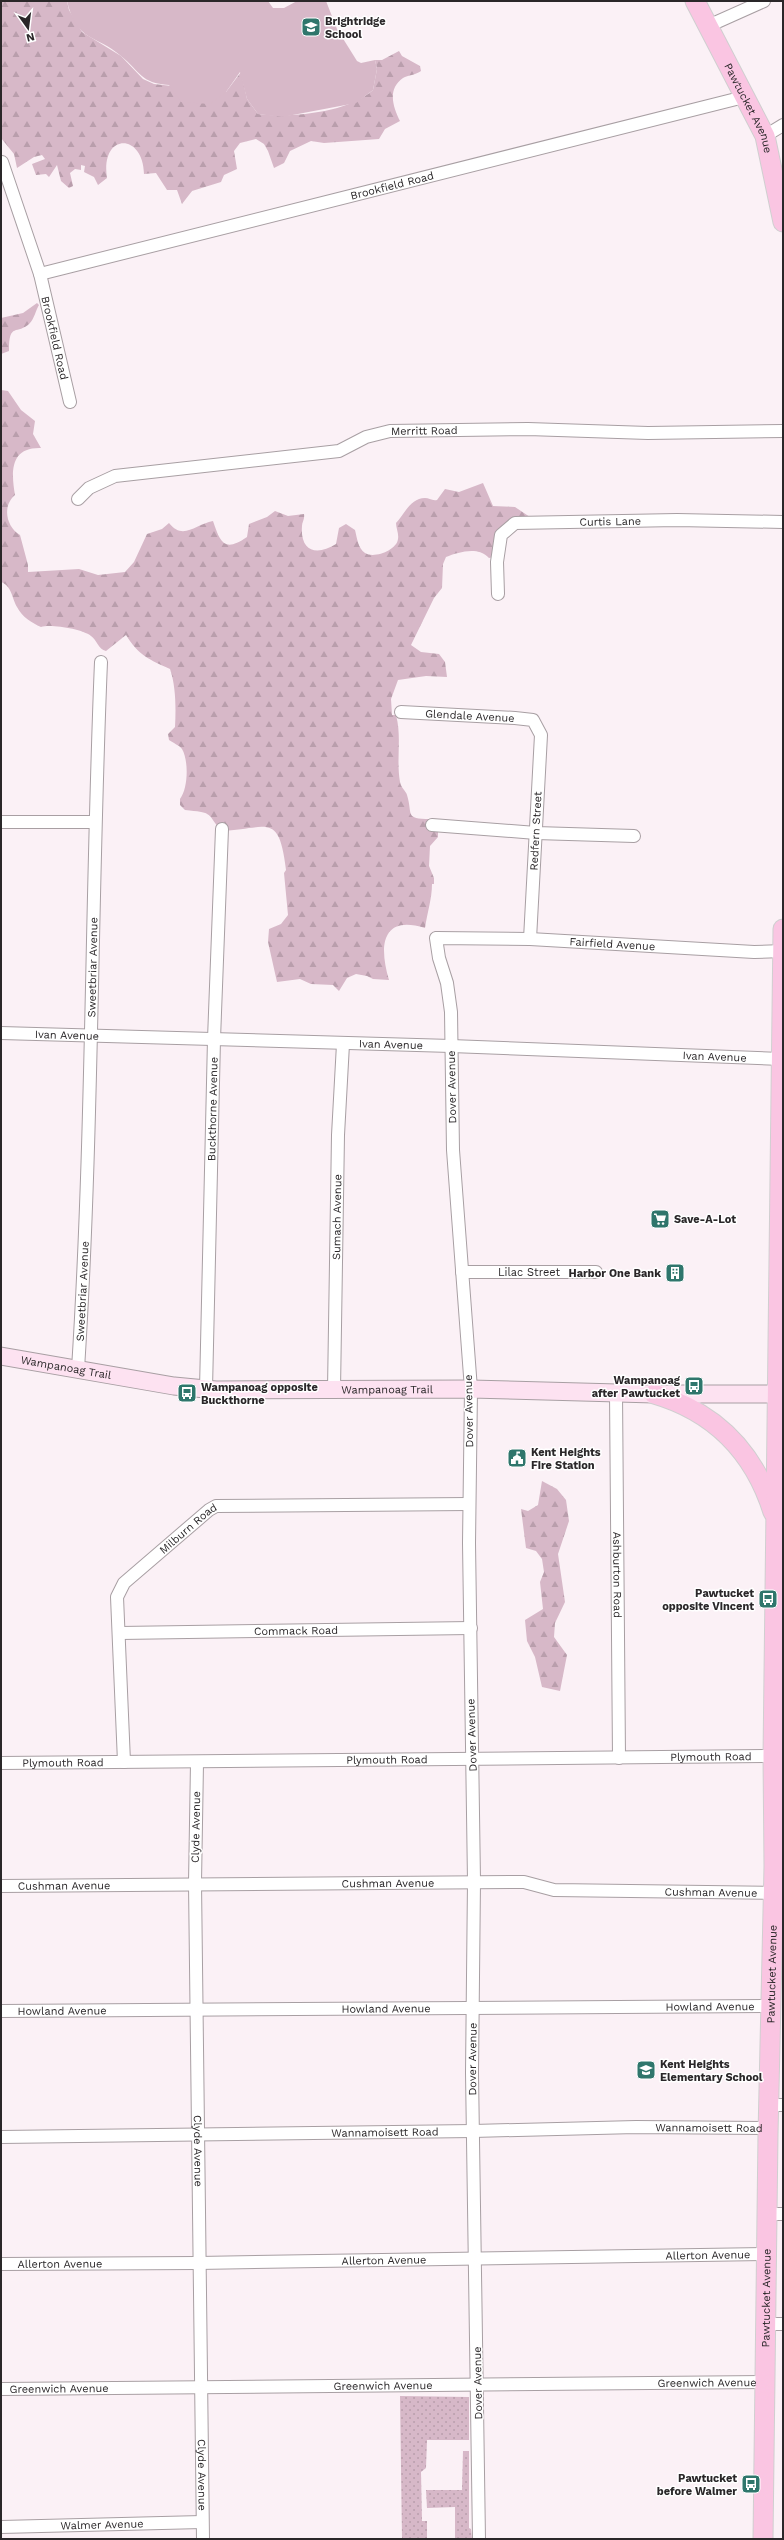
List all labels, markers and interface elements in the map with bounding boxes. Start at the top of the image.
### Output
north arrow [8,8,48,48]
place label: Brightridge School [325,15,386,41]
school or university icon: Brightridge School [300,16,322,38]
text: N [25,30,36,45]
street label: Pawtucket Avenue [722,61,775,154]
street label: Brookfield Road [349,169,435,202]
street label: Brookfield Road [39,295,71,381]
street label: Merritt Road [391,424,458,437]
street label: Curtis Lane [579,514,641,528]
street label: Glendale Avenue [425,707,515,724]
street label: Redfern Street [527,791,545,871]
street label: Sweetbriar Avenue [85,917,100,1018]
street label: Fairfield Avenue [569,935,656,953]
street label: Ivan Avenue [35,1027,99,1042]
street label: Ivan Avenue [359,1037,423,1052]
street label: Ivan Avenue [682,1049,747,1064]
street label: Dover Avenue [445,1050,459,1124]
street label: Buckthorne Avenue [205,1057,220,1161]
street label: Sumach Avenue [330,1174,344,1260]
supermarket icon: Save-A-Lot [649,1208,671,1230]
place label: Save-A-Lot [674,1213,736,1226]
street label: Sweetbriar Avenue [73,1241,91,1342]
building icon: Harbor One Bank [664,1262,686,1284]
street label: Lilac Street [498,1266,560,1279]
place label: Harbor One Bank [569,1267,661,1280]
street label: Wampanoag Trail [20,1353,113,1382]
street label: Dover Avenue [462,1374,476,1448]
place label: Wampanoag after Pawtucket [592,1374,681,1400]
bus stop icon: Wampanoag after Pawtucket [683,1375,705,1397]
place label: Wampanoag opposite Buckthorne [201,1381,318,1407]
bus stop icon: Wampanoag opposite Buckthorne [176,1382,198,1404]
street label: Wampanoag Trail [341,1383,434,1396]
place label: Kent Heights Fire Station [531,1446,601,1472]
public building icon: Kent Heights Fire Station [506,1447,528,1469]
street label: Milburn Road [157,1500,219,1556]
street label: Ashburton Road [611,1532,624,1618]
place label: Pawtucket opposite Vincent [662,1587,754,1613]
bus stop icon: Pawtucket opposite Vincent [757,1588,779,1610]
street label: Commack Road [254,1623,338,1638]
street label: Dover Avenue [464,1698,480,1772]
street label: Plymouth Road [670,1750,752,1763]
street label: Plymouth Road [346,1753,428,1766]
street label: Plymouth Road [22,1756,104,1769]
street label: Clyde Avenue [189,1791,203,1863]
street label: Cushman Avenue [342,1876,434,1890]
street label: Cushman Avenue [18,1879,110,1892]
street label: Cushman Avenue [664,1885,757,1899]
street label: Pawtucket Avenue [764,1925,779,2024]
street label: Howland Avenue [665,2000,755,2013]
street label: Howland Avenue [341,2002,431,2015]
street label: Howland Avenue [17,2004,107,2017]
street label: Dover Avenue [465,2022,479,2096]
place label: Kent Heights Elementary School [660,2058,763,2084]
school or university icon: Kent Heights Elementary School [635,2059,657,2081]
street label: Clyde Avenue [191,2115,205,2187]
street label: Wannamoisett Road [655,2121,763,2134]
street label: Wannamoisett Road [331,2125,439,2139]
street label: Allerton Avenue [665,2248,750,2262]
street label: Pawtucket Avenue [759,2249,773,2347]
street label: Allerton Avenue [341,2253,427,2267]
street label: Allerton Avenue [18,2257,102,2270]
street label: Dover Avenue [471,2346,485,2420]
street label: Greenwich Avenue [657,2376,757,2389]
street label: Greenwich Avenue [333,2379,433,2392]
street label: Greenwich Avenue [9,2382,109,2395]
street label: Clyde Avenue [195,2439,209,2511]
place label: Pawtucket before Walmer [657,2472,737,2498]
bus stop icon: Pawtucket before Walmer [740,2473,762,2495]
street label: Walmer Avenue [60,2517,144,2532]

